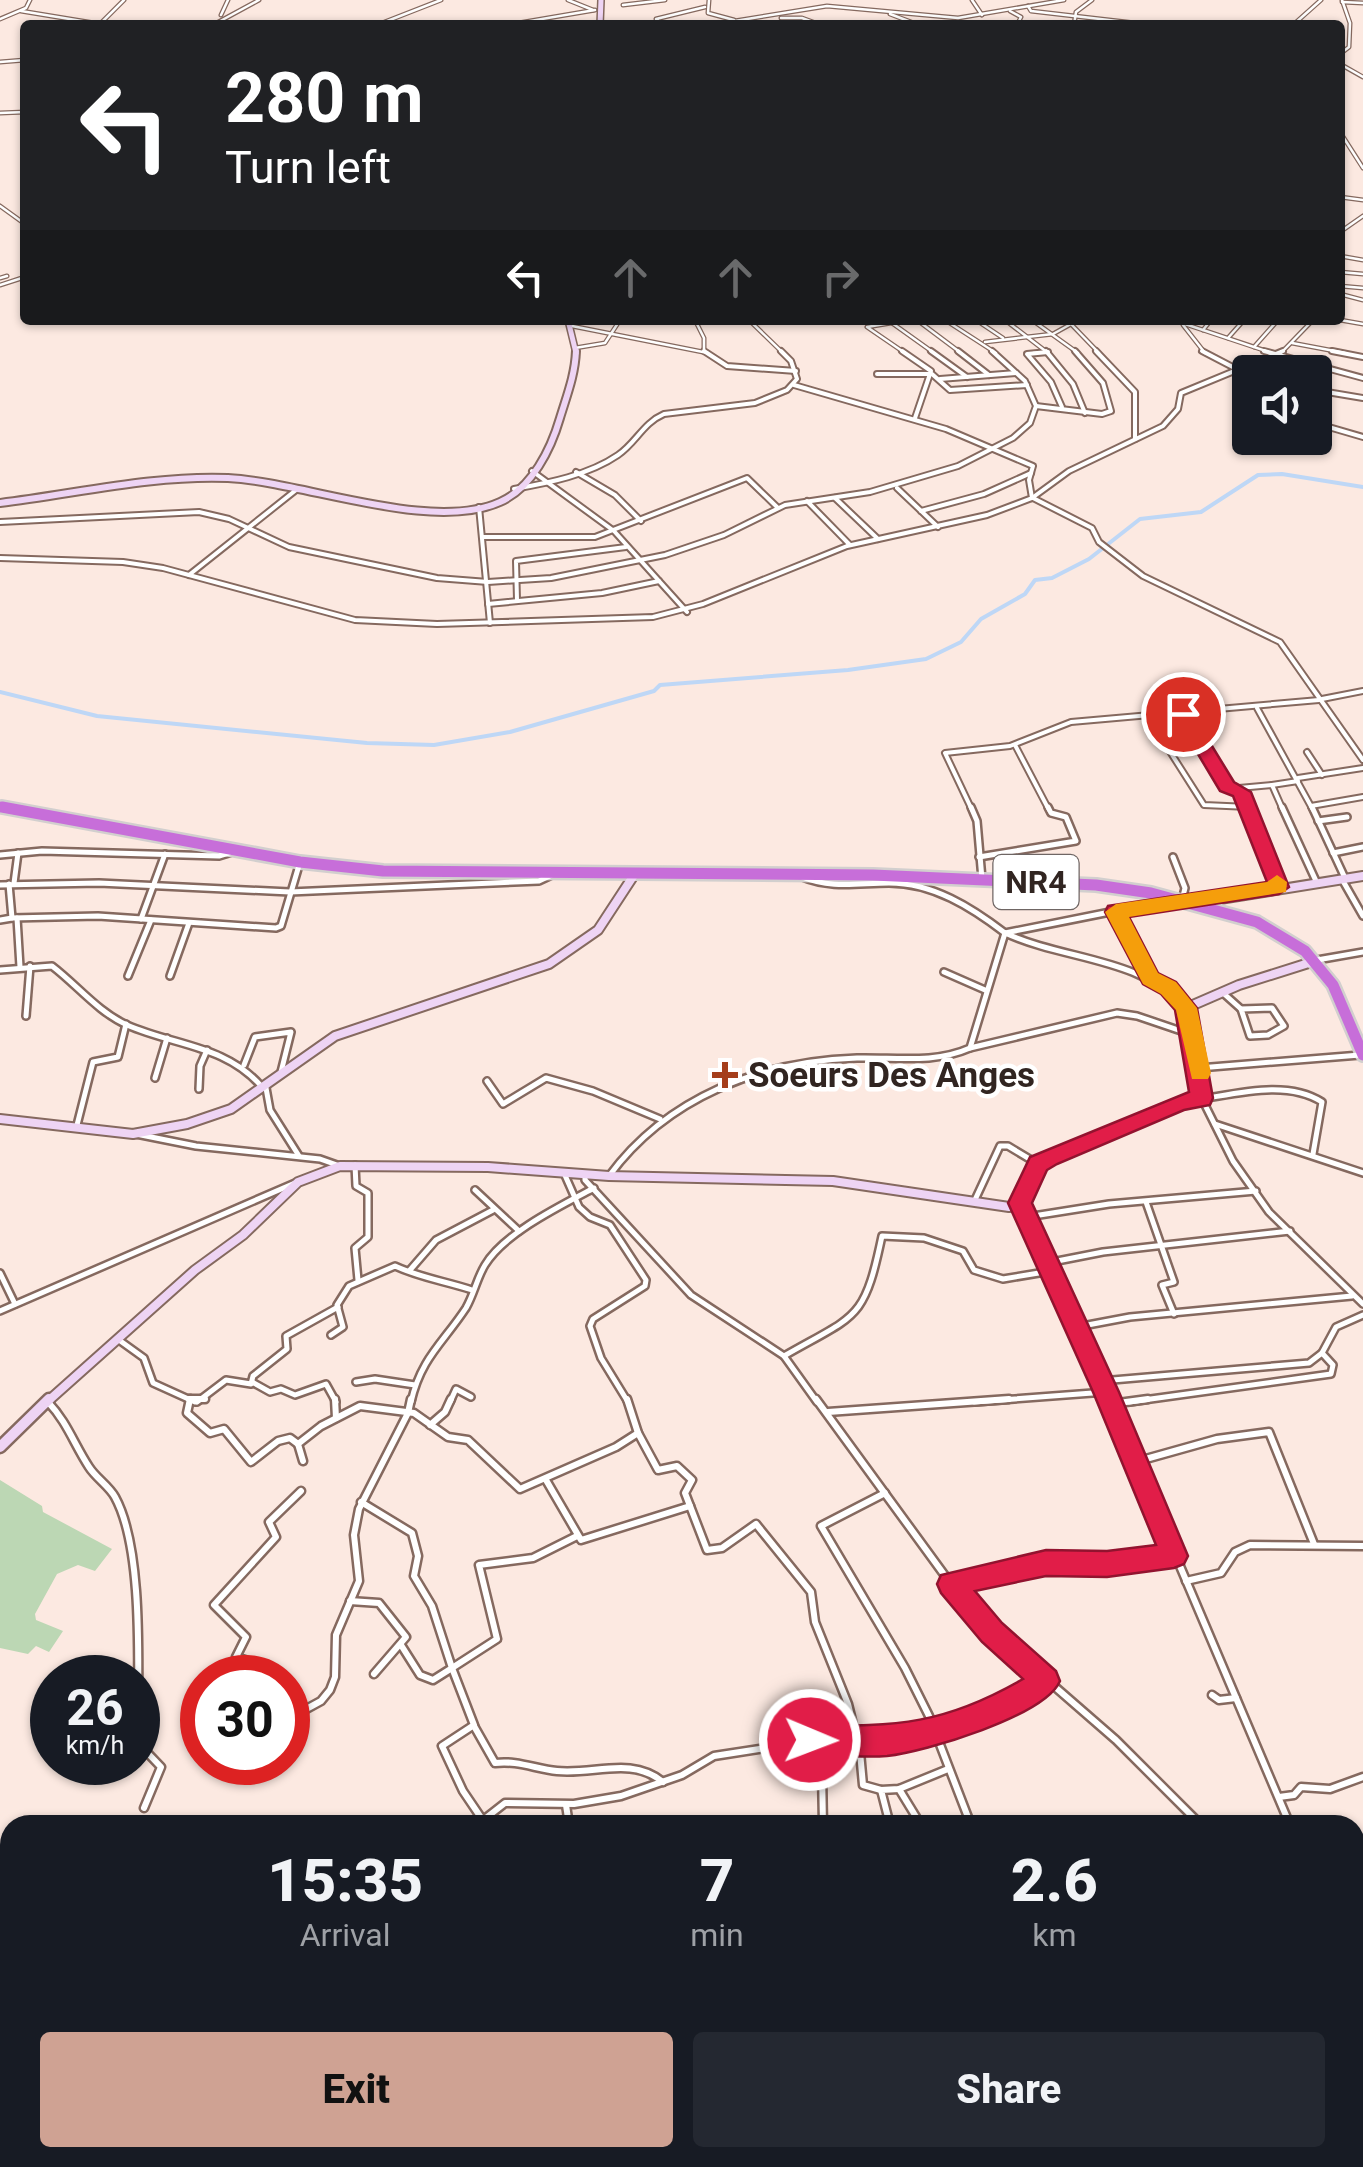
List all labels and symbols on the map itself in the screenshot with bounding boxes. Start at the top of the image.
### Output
pin [1141,672,1226,757]
road number: NR4 [994,855,1078,909]
place label: Soeurs Des Anges [748,1055,1035,1096]
marker: Soeurs Des Anges [712,1062,738,1088]
speed limit sign: 30 [180,1655,310,1785]
position arrow [758,1688,862,1792]

